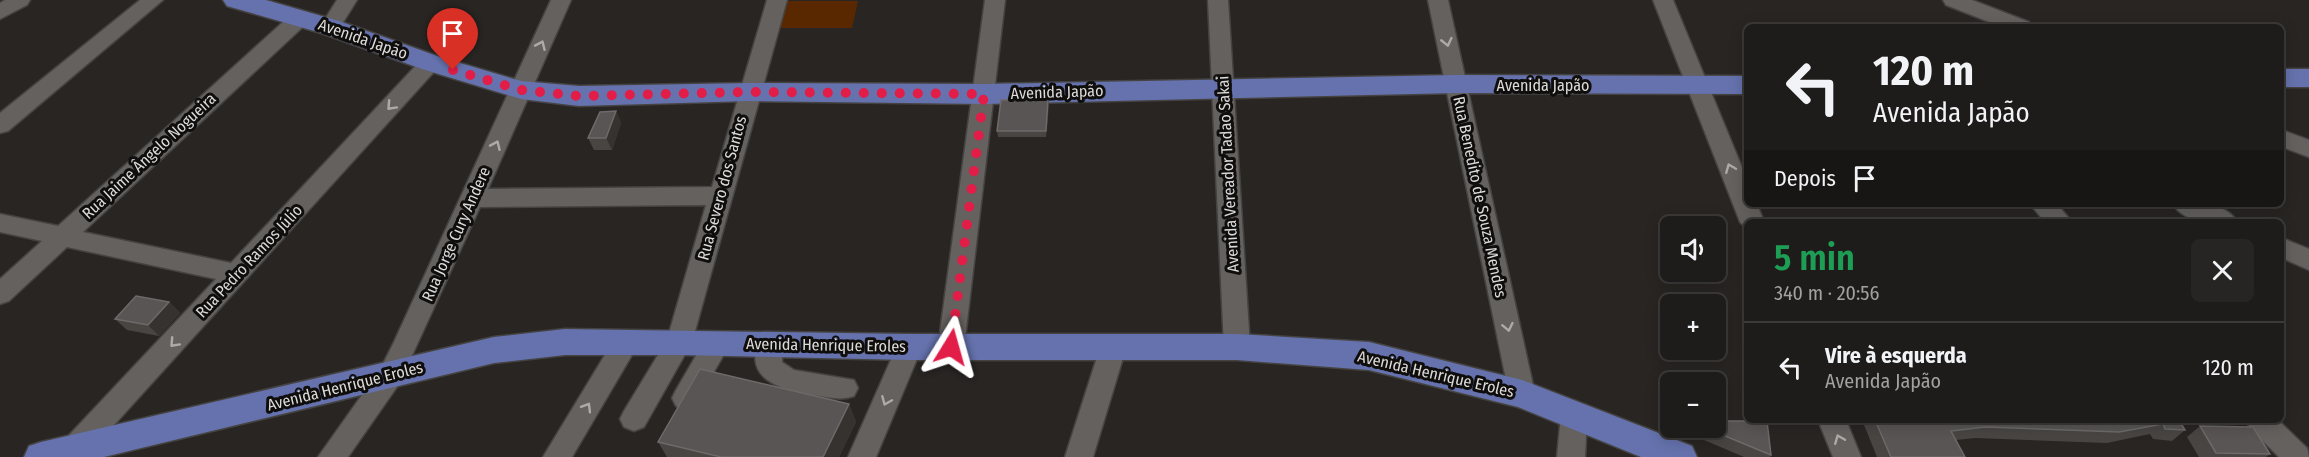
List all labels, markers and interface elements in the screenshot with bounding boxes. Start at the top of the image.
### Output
pin [427,8,478,70]
street label: Avenida Japão [316,15,410,63]
icon: arrive [436,17,469,50]
one-way arrow [1440,37,1453,47]
one-way arrow [534,40,546,51]
text: 120 m [1873,46,1974,96]
icon: left [1774,48,1852,126]
street label: Avenida Vereador Tadao Sakai [1213,75,1243,273]
street label: Avenida Japão [1497,76,1589,95]
street label: Avenida Japão [1010,81,1104,103]
street label: Rua Jaime Ângelo Nogueira [78,89,220,223]
street label: Rua Benedito de Souza Mendes [1449,95,1511,299]
text: Avenida Japão [1873,97,2030,129]
one-way arrow [387,99,398,110]
street label: Rua Severo dos Santos [694,114,750,262]
one-way arrow [488,141,500,152]
icon: arrive [1848,162,1881,195]
one-way arrow [1725,163,1737,174]
street label: Rua Jorge Cury Andere [418,164,494,304]
text: Depois [1774,165,1836,192]
street label: Rua Pedro Ramos Júlio [192,201,306,321]
map controls [1660,216,1726,438]
button: sound [1660,216,1726,282]
text: 5 min [1774,236,1855,280]
button: close [2191,239,2254,302]
text: 340 m · 20:56 [1774,281,1879,305]
button: + [1660,294,1726,360]
position arrow [919,315,983,379]
one-way arrow [1500,321,1513,331]
street label: Avenida Henrique Eroles [746,334,906,356]
one-way arrow [170,336,181,346]
text: Vire à esquerda [1825,342,1967,369]
street label: Avenida Henrique Eroles [1356,347,1516,401]
icon: left [1774,351,1807,384]
text: 120 m [2202,354,2254,381]
street label: Avenida Henrique Eroles [265,357,425,415]
text: Avenida Japão [1825,369,1941,393]
button: − [1660,372,1726,438]
one-way arrow [881,394,893,405]
one-way arrow [580,403,592,413]
one-way arrow [1834,434,1846,445]

